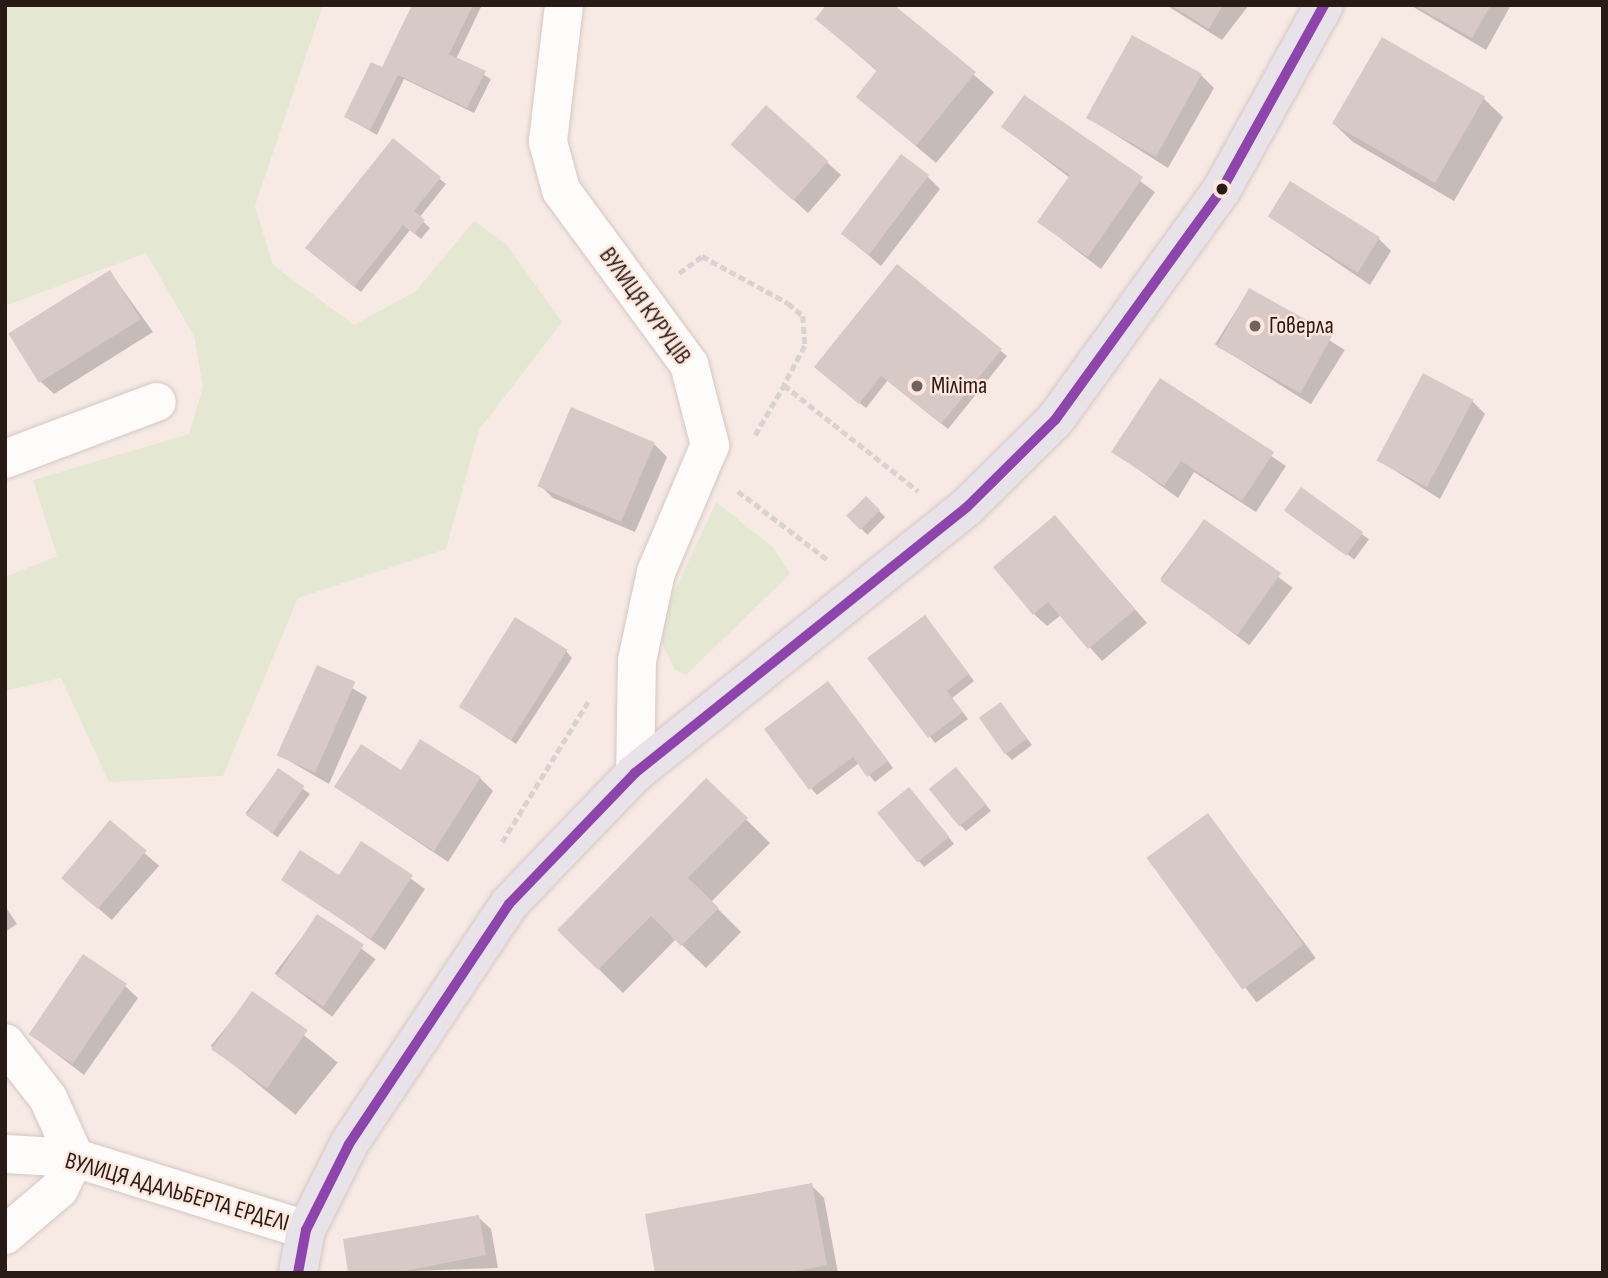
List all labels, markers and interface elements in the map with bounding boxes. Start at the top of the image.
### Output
unlabelled marker [1215,182,1229,196]
street label: ВУЛИЦЯ КУРУЦІВ [593,242,697,370]
place label: Говерла [1269,312,1334,340]
marker: Говерла [1247,318,1263,334]
place label: Міліта [931,372,987,400]
marker: Міліта [909,378,925,394]
street label: ВУЛИЦЯ АДАЛЬБЕРТА ЕРДЕЛІ [62,1146,292,1238]

